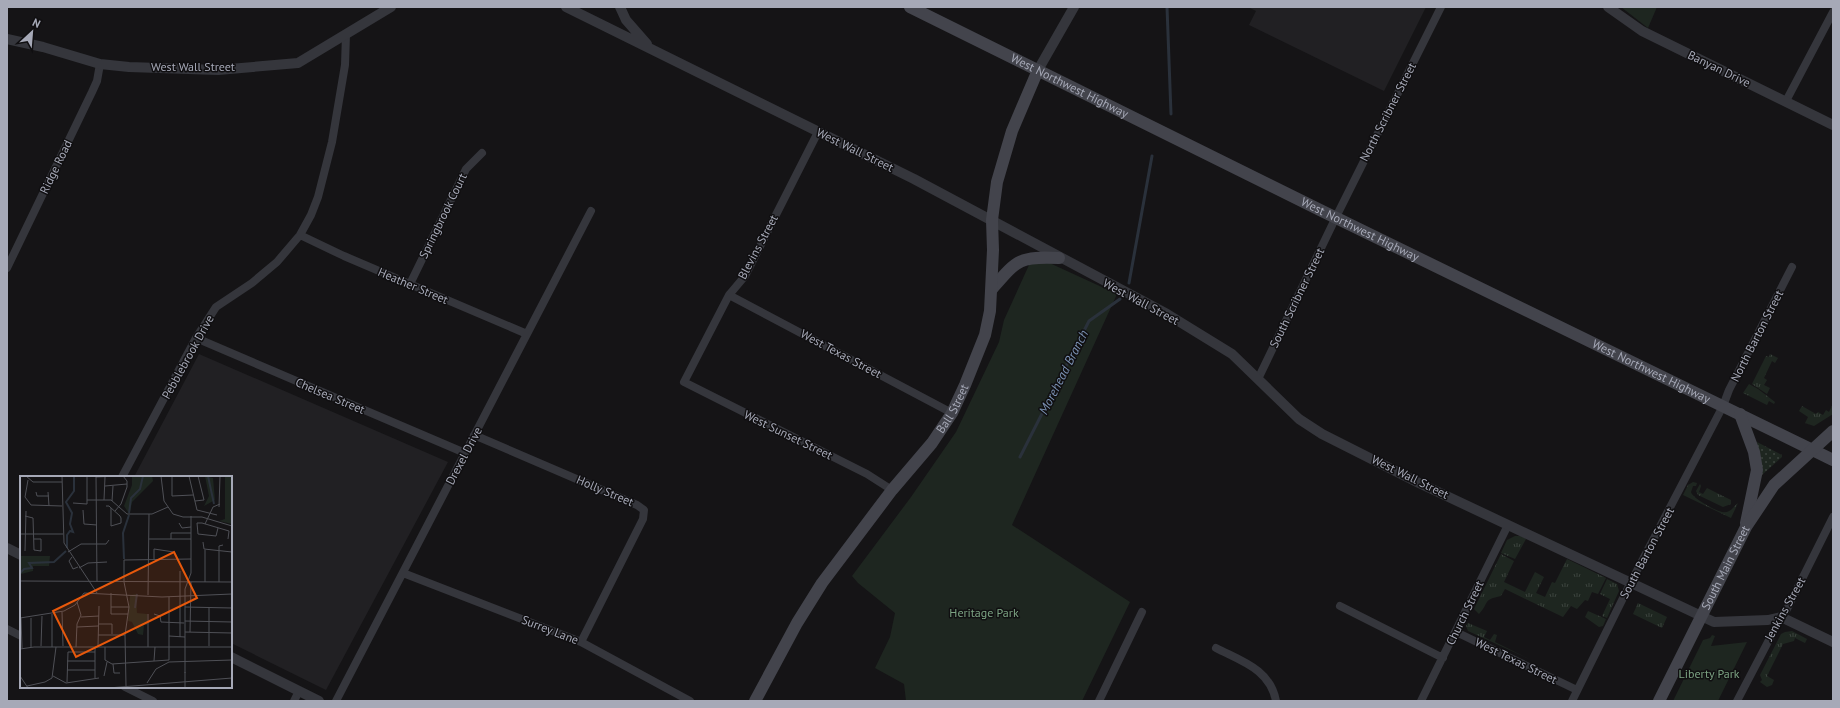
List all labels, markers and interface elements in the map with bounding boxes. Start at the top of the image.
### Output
north arrow [12,12,52,52]
text: N [30,15,43,31]
street label: Banyan Drive [1685,47,1753,90]
street label: West Northwest Highway [1008,50,1131,121]
street label: West Wall Street [151,59,235,74]
street label: North Scribner Street [1356,60,1419,164]
street label: West Wall Street [814,124,896,175]
street label: Ridge Road [36,137,75,196]
street label: Springbrook Court [415,171,470,261]
street label: West Northwest Highway [1299,194,1422,264]
street label: Blevins Street [734,212,781,282]
street label: South Scribner Street [1266,245,1327,350]
street label: Heather Street [376,264,451,307]
street label: West Wall Street [1101,275,1182,328]
street label: North Barton Street [1727,287,1786,384]
street label: Pebblebrook Drive [158,312,217,401]
street label: West Texas Street [798,326,884,381]
water label: Morehead Branch [1035,327,1092,417]
street label: West Northwest Highway [1590,336,1713,406]
street label: Chelsea Street [293,374,367,417]
street label: Ball Street [933,381,971,436]
street label: West Sunset Street [742,407,835,462]
street label: Drexel Drive [442,424,485,487]
street label: West Wall Street [1369,451,1451,502]
street label: Holly Street [574,472,636,509]
inset map [20,476,232,688]
street label: South Barton Street [1616,505,1677,601]
street label: South Main Street [1698,523,1753,612]
street label: Jenkins Street [1760,574,1808,644]
street label: Church Street [1443,578,1487,647]
park label: Heritage Park [949,605,1019,620]
street label: Surrey Lane [520,612,581,647]
street label: West Texas Street [1473,634,1560,687]
park label: Liberty Park [1679,666,1740,681]

